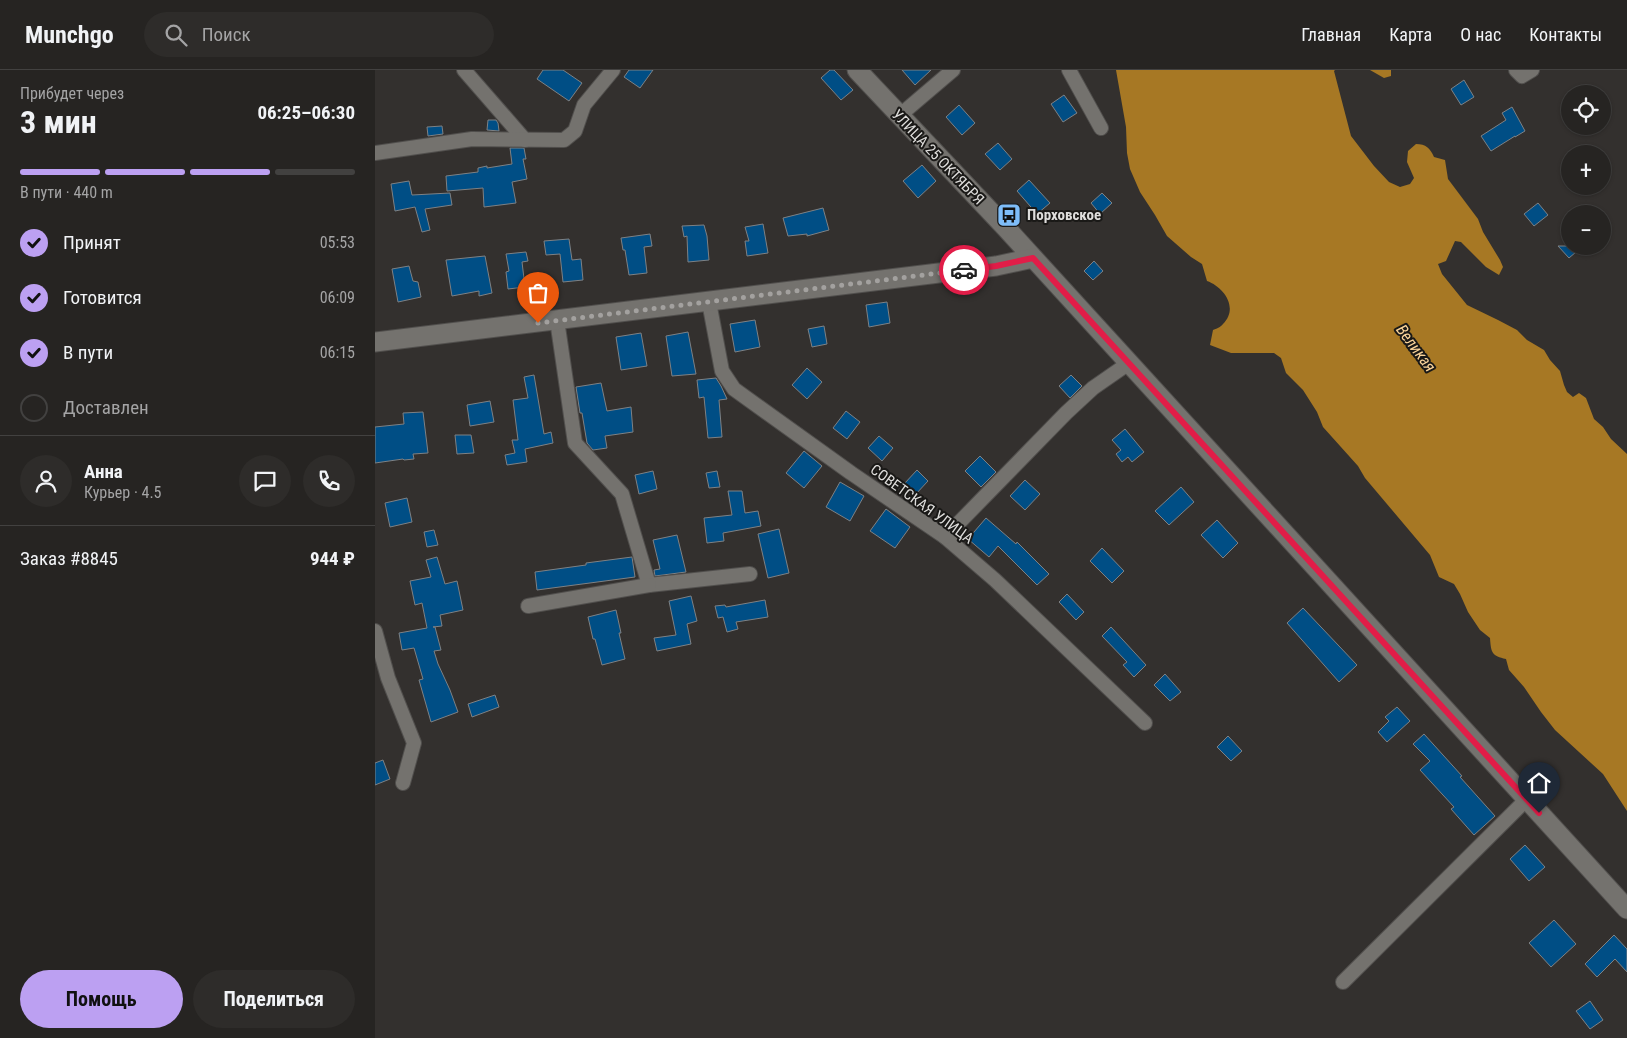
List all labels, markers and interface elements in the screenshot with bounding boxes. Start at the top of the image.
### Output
search box [144,12,494,57]
text: Munchgo [25,21,114,49]
icon: search [162,21,190,49]
text: Поиск [202,23,251,46]
text: Главная [1301,24,1361,45]
text: Карта [1389,24,1432,45]
text: О нас [1460,24,1501,45]
text: Контакты [1529,24,1602,45]
text: Прибудет через [20,84,124,103]
map controls [1561,85,1611,255]
button: locate [1561,85,1611,135]
text: 06:25–06:30 [257,101,355,124]
text: 3 мин [20,103,97,141]
street label: УЛИЦА 25 ОКТЯБРЯ [888,106,988,208]
button: + [1561,145,1611,195]
text: В пути · 440 m [20,183,113,202]
bus stop icon: Порховское [996,202,1022,228]
button: − [1561,205,1611,255]
place label: Порховское [1027,206,1101,224]
icon: check [20,229,48,257]
text: Принят [63,231,121,254]
text: 05:53 [320,233,355,252]
courier [939,245,989,295]
icon: car [950,256,978,284]
pin [517,272,559,323]
icon: bag [524,279,552,307]
icon: check [20,284,48,312]
text: Готовится [63,286,142,309]
text: 06:09 [320,288,355,307]
water label: Великая [1392,321,1440,376]
icon: check [20,339,48,367]
text: В пути [63,341,113,364]
text: 06:15 [320,343,355,362]
text: Доставлен [63,396,149,419]
button: person [20,455,72,507]
button: chat [239,455,291,507]
button: phone [303,455,355,507]
text: Анна [84,460,123,483]
street label: СОВЕТСКАЯ УЛИЦА [867,461,977,548]
text: Курьер · 4.5 [84,483,162,502]
text: Заказ #8845 [20,547,118,570]
text: 944 ₽ [310,547,355,570]
pin [1518,762,1560,813]
icon: home [1525,769,1553,797]
button: Помощь [20,970,183,1028]
button: Поделиться [193,970,355,1028]

